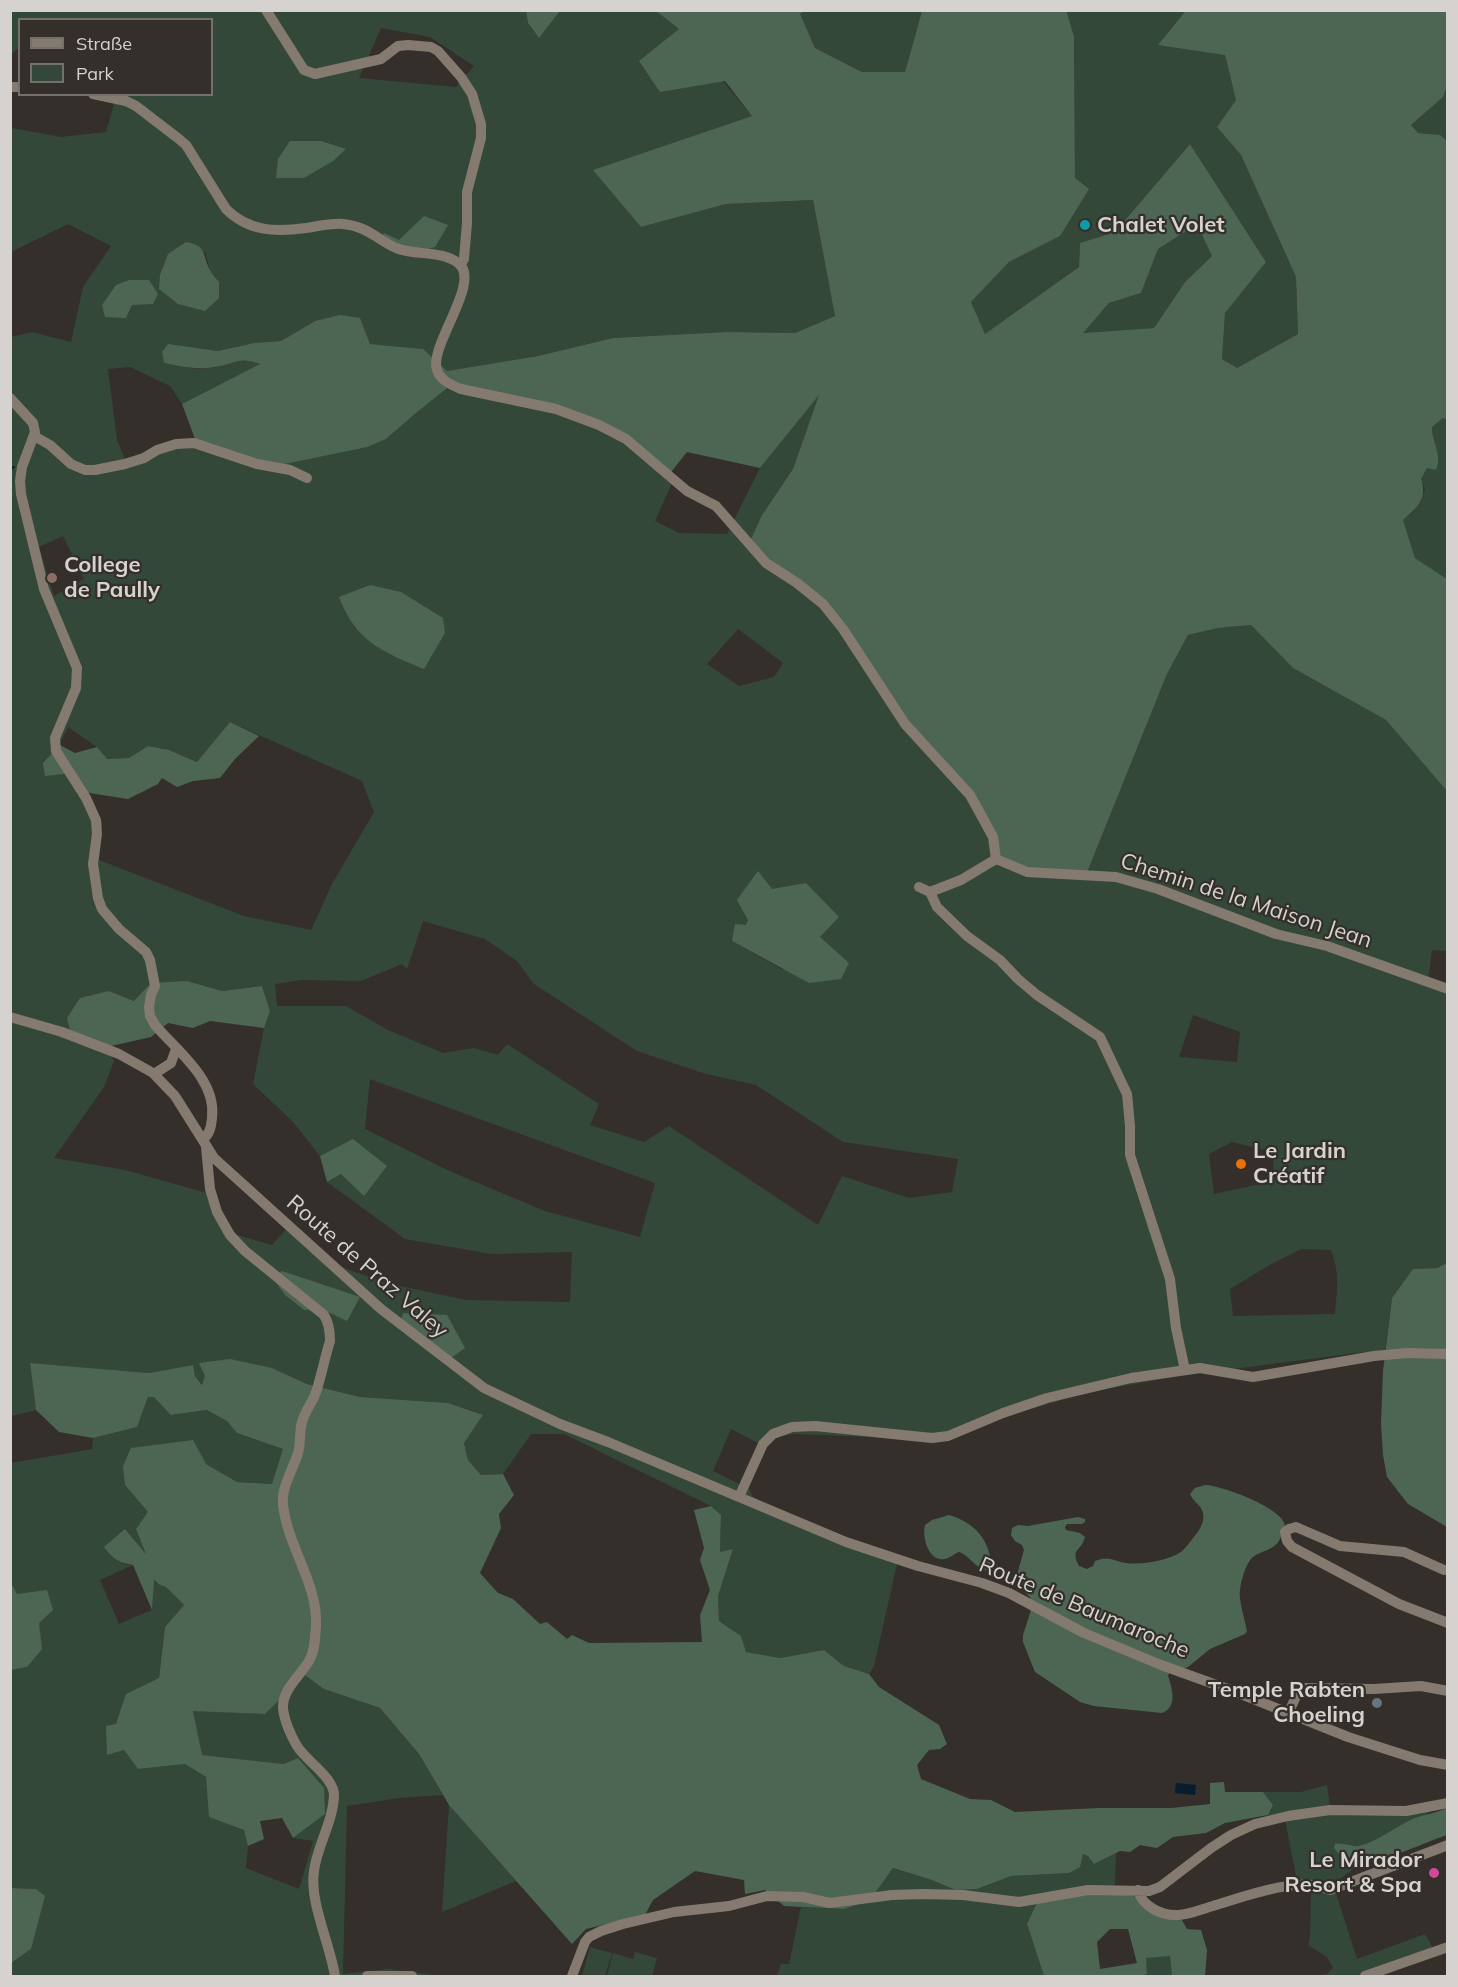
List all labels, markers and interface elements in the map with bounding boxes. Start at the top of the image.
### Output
legend [18,18,213,96]
text: Straße [76,32,132,55]
text: Park [76,62,114,85]
place label: Chalet Volet [1097,212,1225,238]
marker: Chalet Volet [1078,218,1092,232]
place label: College de Paully [64,552,160,604]
marker: College de Paully [45,571,59,585]
street label: Chemin de la Maison Jean [1117,848,1375,954]
place label: Le Jardin Créatif [1253,1138,1346,1190]
marker: Le Jardin Créatif [1234,1157,1248,1171]
street label: Route de Praz Valey [281,1190,453,1344]
street label: Route de Baumaroche [975,1552,1193,1664]
place label: Temple Rabten Choeling [1208,1677,1365,1729]
marker: Temple Rabten Choeling [1370,1696,1384,1710]
place label: Le Mirador Resort & Spa [1284,1847,1422,1898]
marker: Le Mirador Resort & Spa [1427,1866,1441,1880]

